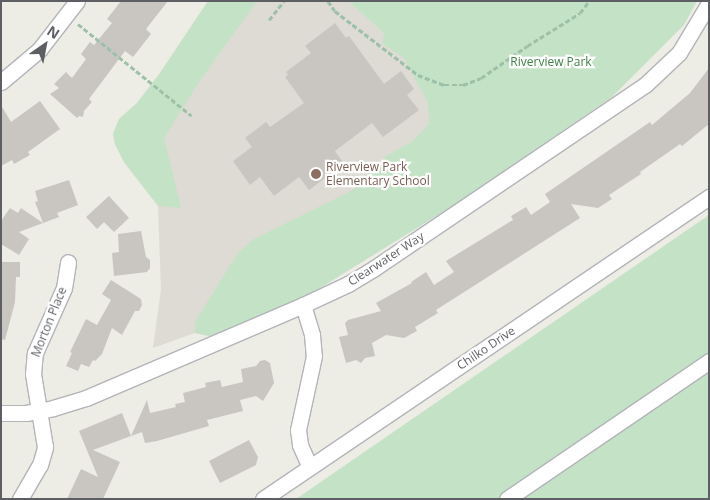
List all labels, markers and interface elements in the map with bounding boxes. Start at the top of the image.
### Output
north arrow [20,20,70,70]
text: N [43,21,63,43]
park label: Riverview Park [510,55,592,69]
place label: Riverview Park Elementary School [326,160,430,188]
marker: Riverview Park Elementary School [310,168,322,180]
street label: Clearwater Way [345,229,427,289]
street label: Morton Place [28,285,70,359]
street label: Chilko Drive [454,323,518,373]

